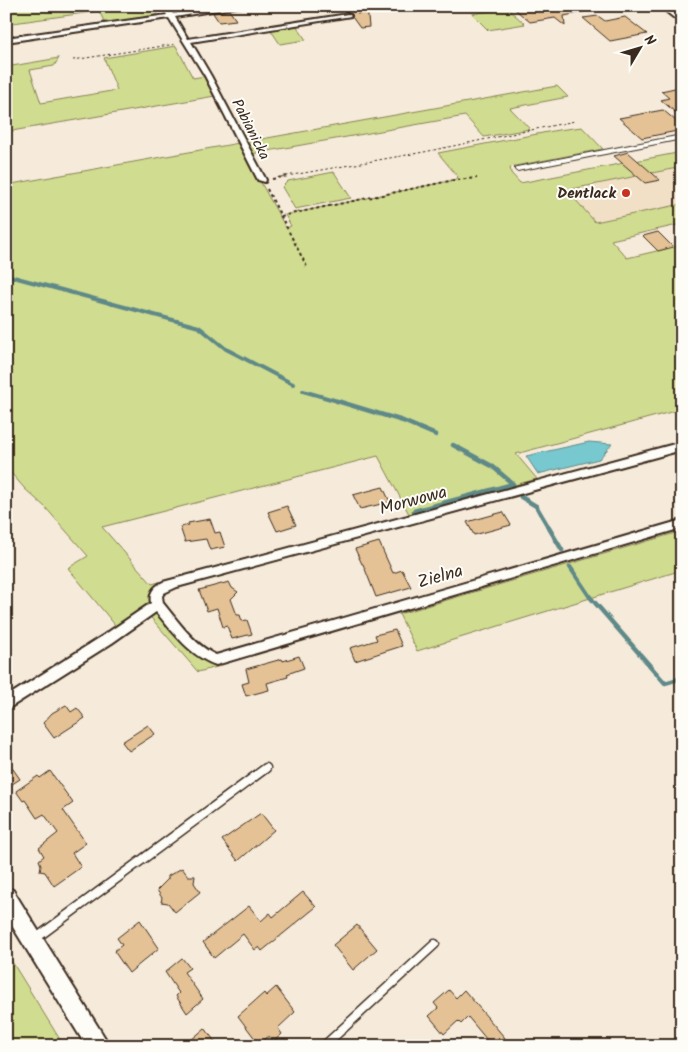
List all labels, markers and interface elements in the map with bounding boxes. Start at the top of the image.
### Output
north arrow [616,22,666,72]
text: N [638,30,661,51]
street label: Pabianicka [224,95,276,164]
place label: Dentlack [557,182,617,206]
marker: Dentlack [620,187,632,199]
street label: Morwowa [376,478,451,524]
street label: Zielna [414,557,467,598]

